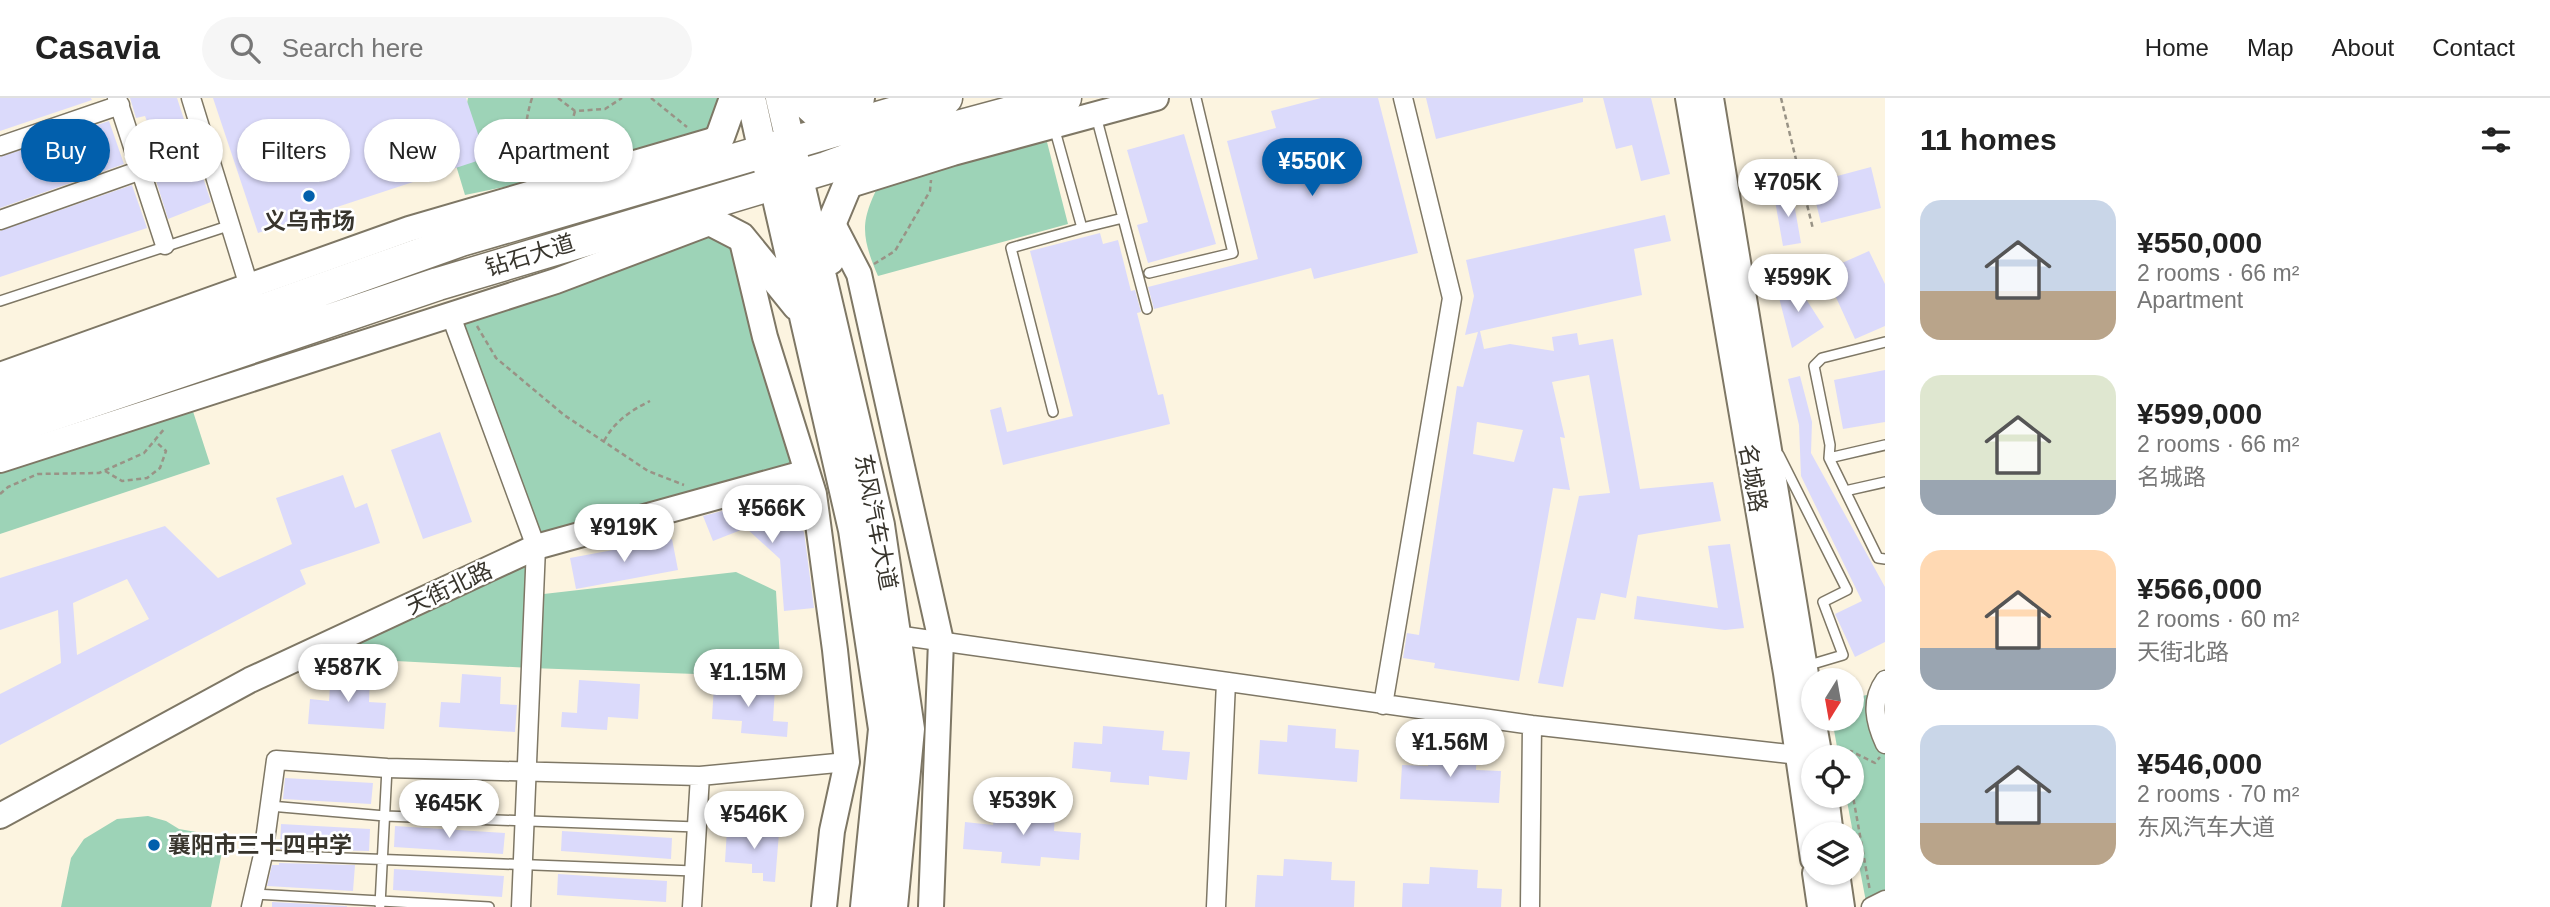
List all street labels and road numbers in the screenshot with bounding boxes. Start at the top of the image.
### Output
street label: 钻石大道 [482,229,578,281]
street label: 名城路 [1734,442,1772,514]
street label: 东风汽车大道 [850,452,902,592]
street label: 天街北路 [402,557,496,619]

